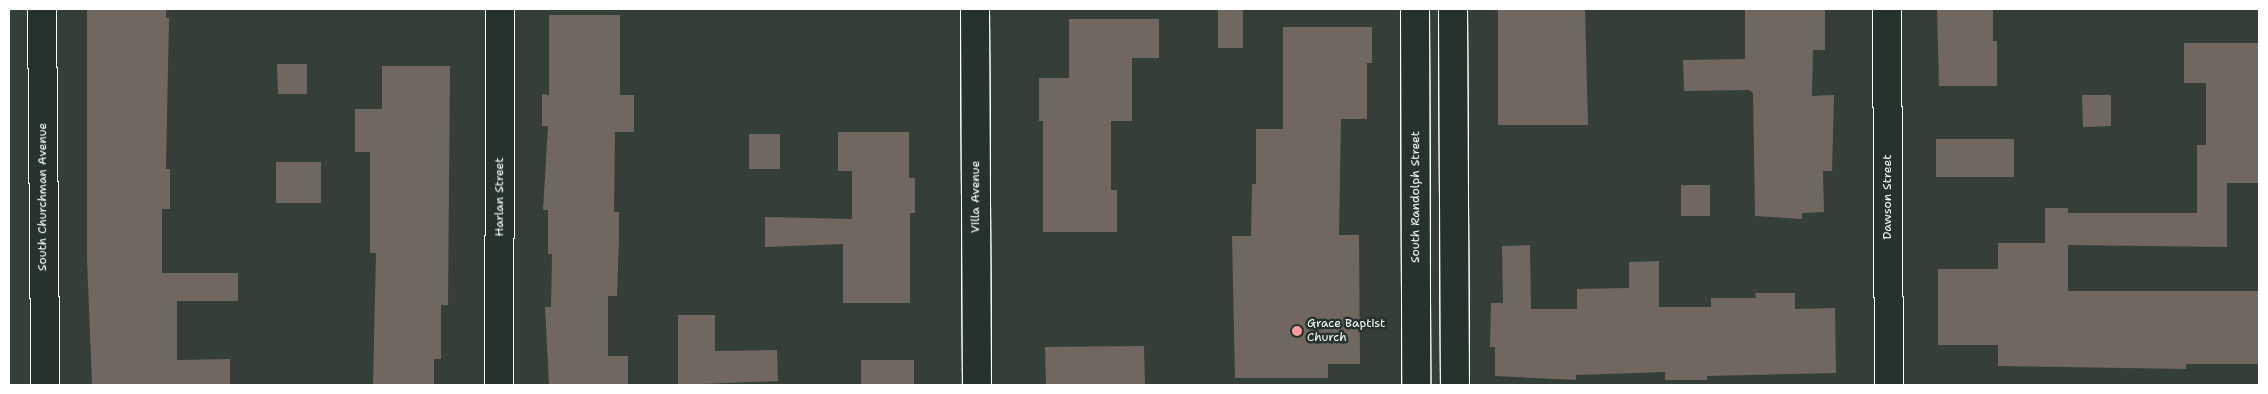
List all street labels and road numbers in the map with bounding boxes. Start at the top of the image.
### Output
street label: South Churchman Avenue [36,123,50,271]
street label: South Randolph Street [1409,131,1423,263]
street label: Dawson Street [1881,155,1895,239]
street label: Harlan Street [493,157,507,237]
street label: Villa Avenue [969,161,983,233]

